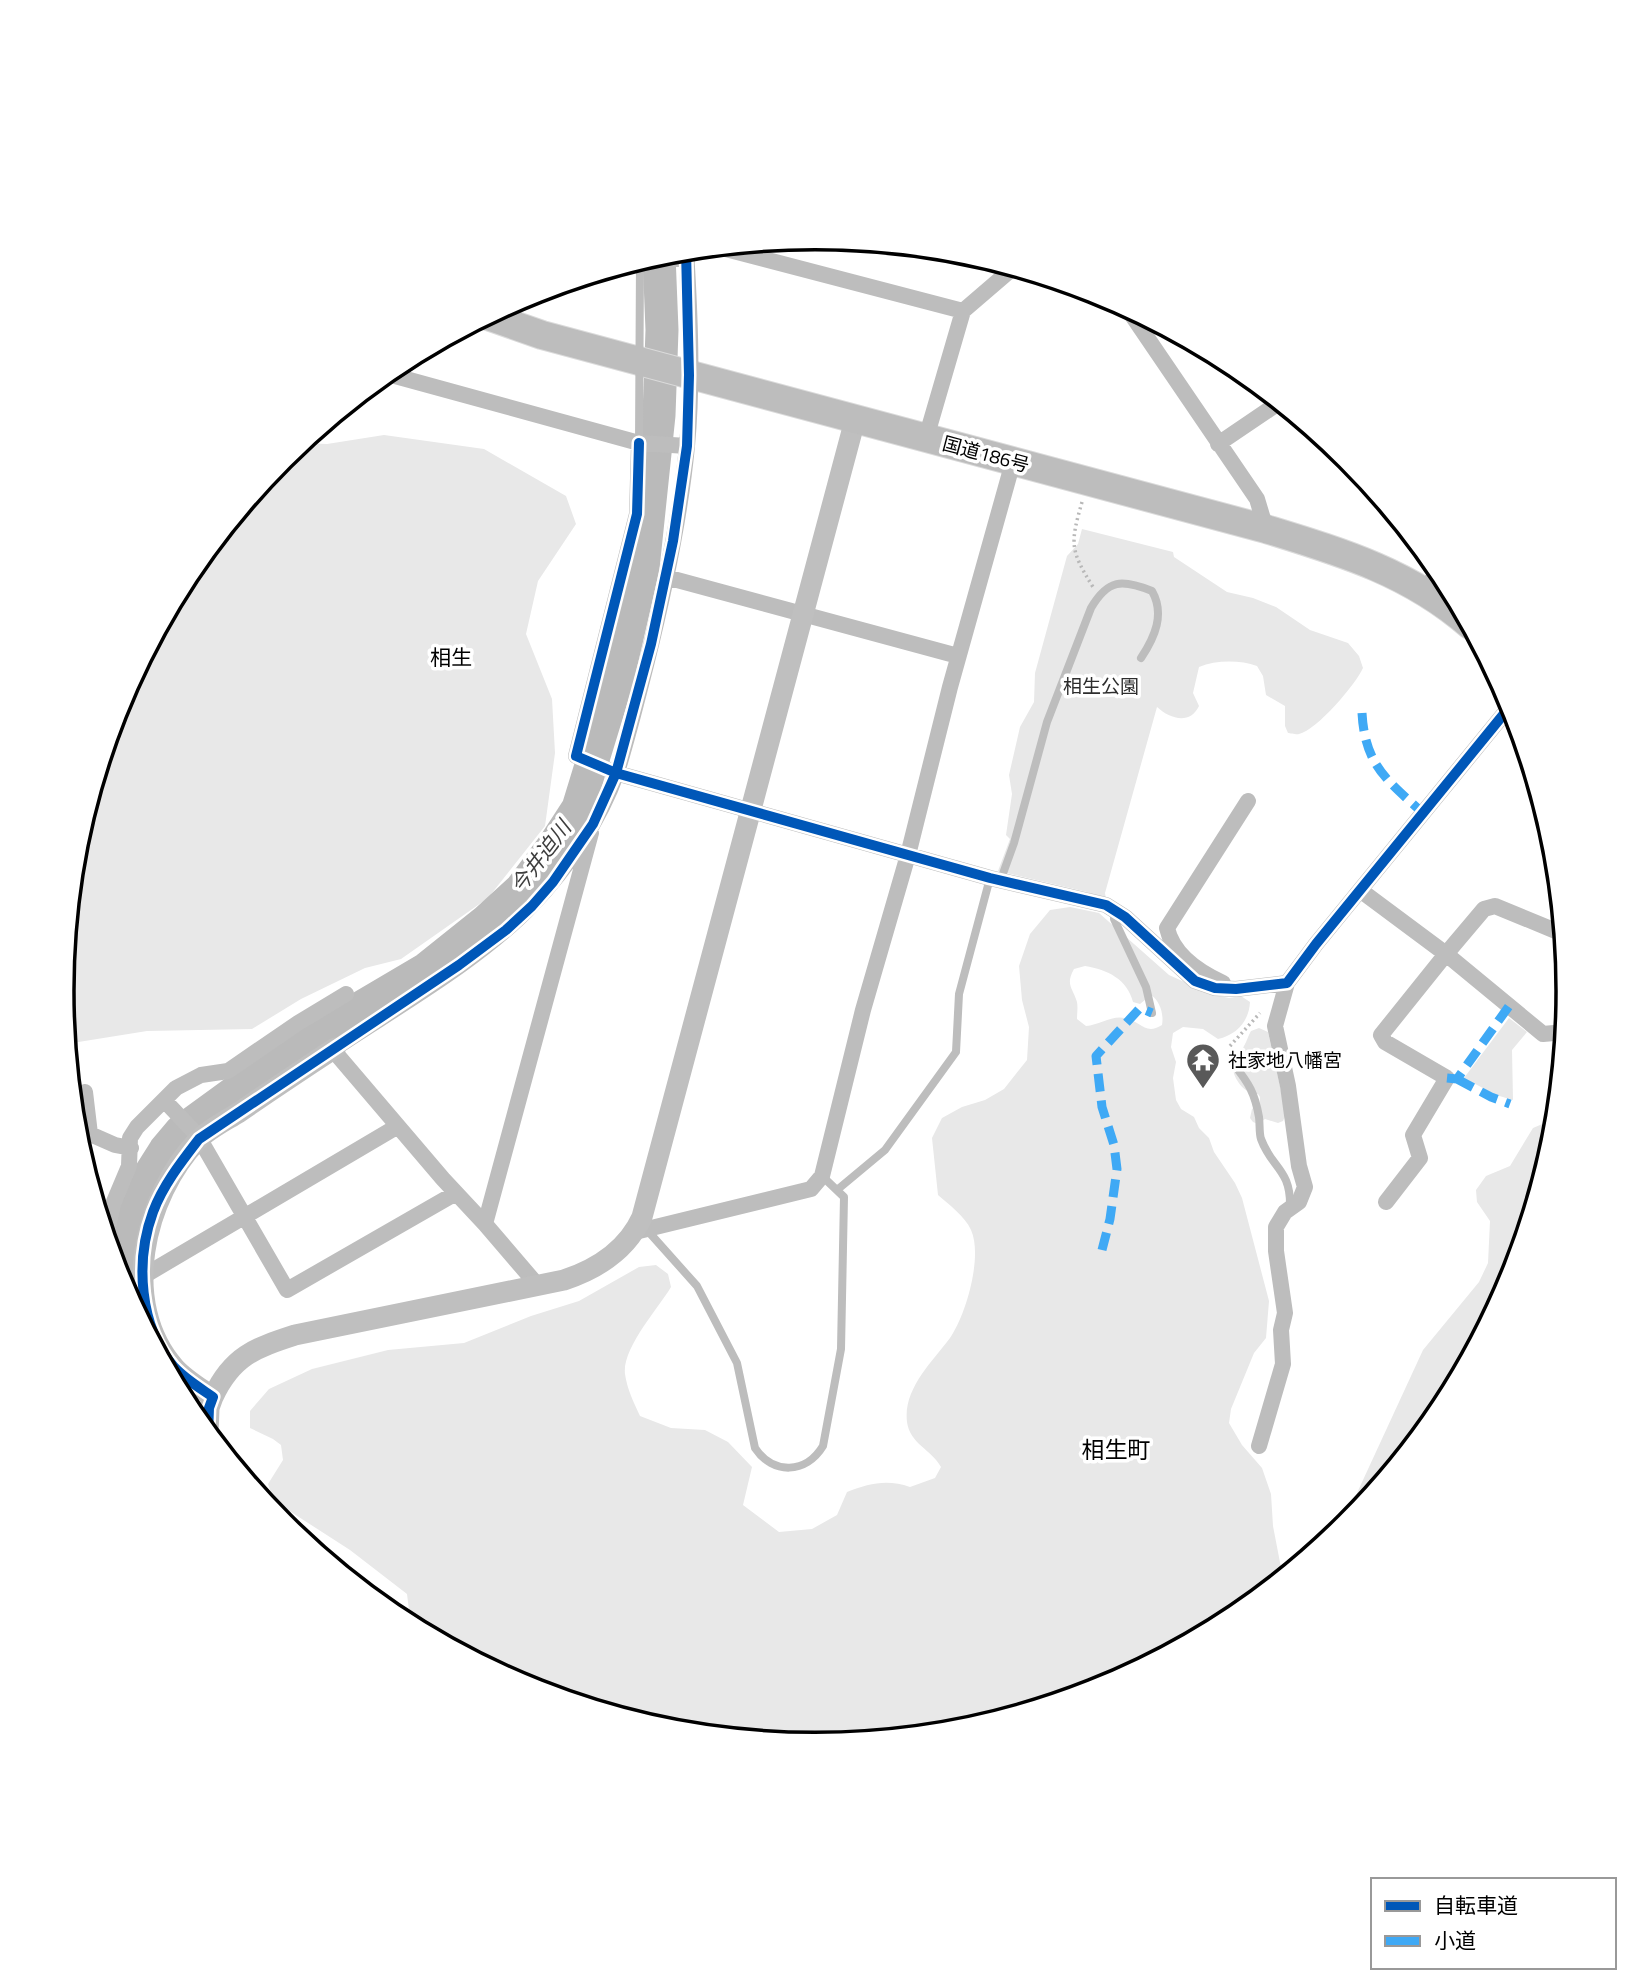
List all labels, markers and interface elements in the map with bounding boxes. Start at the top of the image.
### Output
street label: 国道186号 [939,428,1033,479]
district label: 相生 [430,641,472,673]
park label: 相生公園 [1063,671,1139,700]
water label: 今井迫川 [502,812,579,900]
temple icon: 社家地八幡宮 [1184,1041,1222,1090]
place label: 社家地八幡宮 [1228,1045,1342,1074]
district label: 相生町 [1082,1432,1151,1467]
legend [1371,1878,1616,1969]
text: 自転車道 [1434,1889,1518,1921]
text: 小道 [1434,1924,1476,1956]

